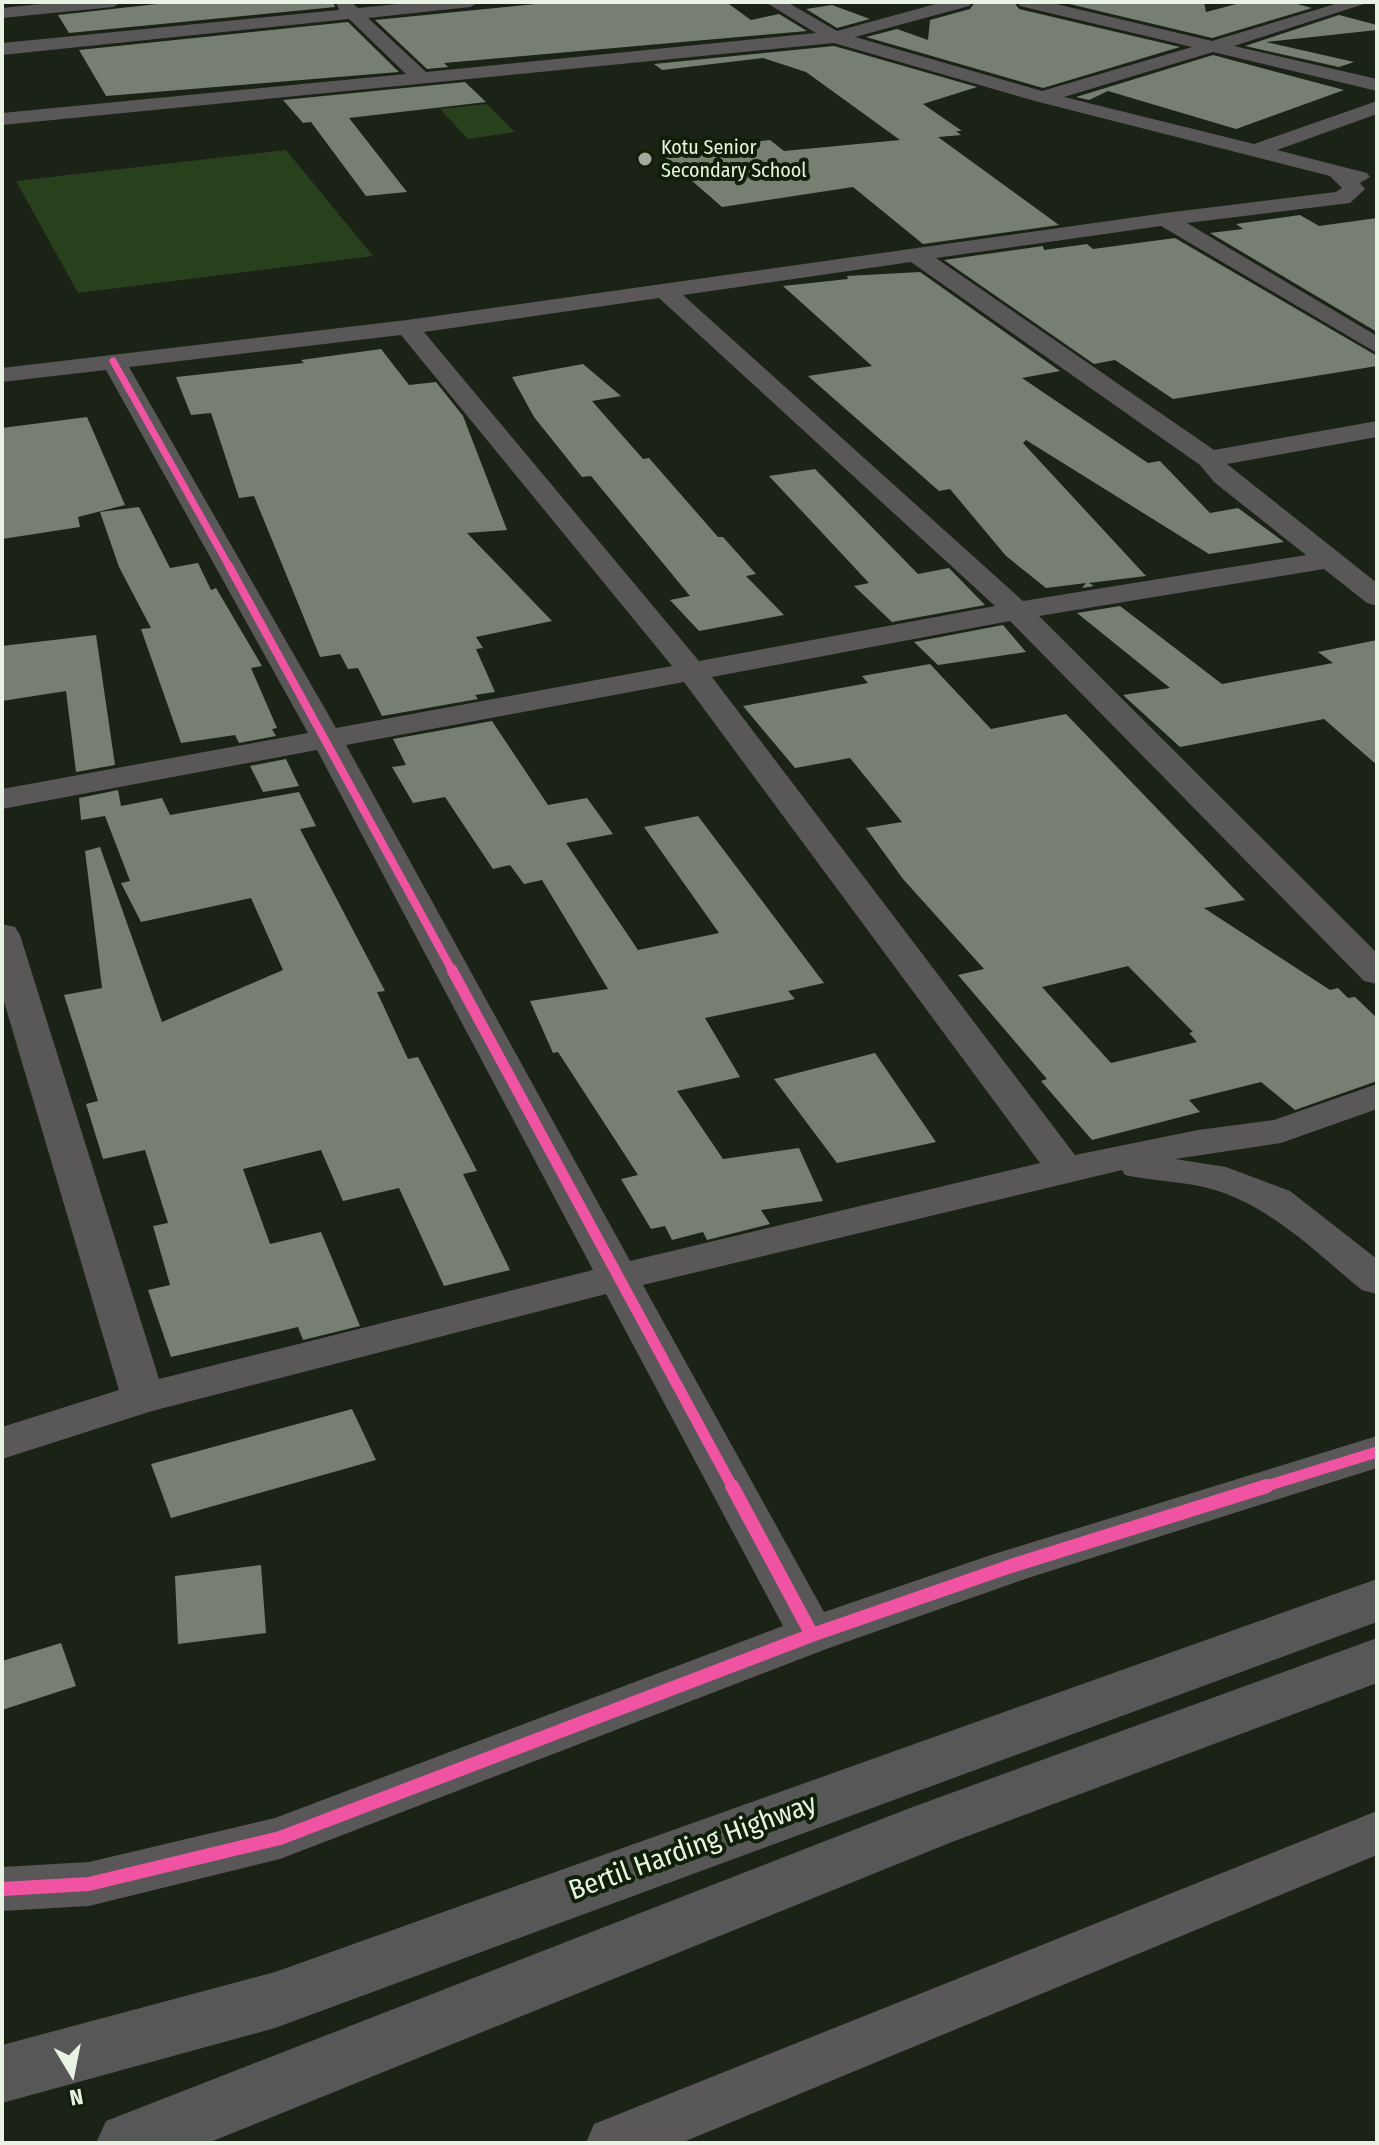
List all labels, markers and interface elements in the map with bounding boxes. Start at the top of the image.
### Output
place label: Kotu Senior Secondary School [661,136,806,183]
marker: Kotu Senior Secondary School [636,150,654,168]
street label: Bertil Harding Highway [565,1788,821,1908]
north arrow [32,2033,112,2113]
text: N [67,2083,85,2112]

